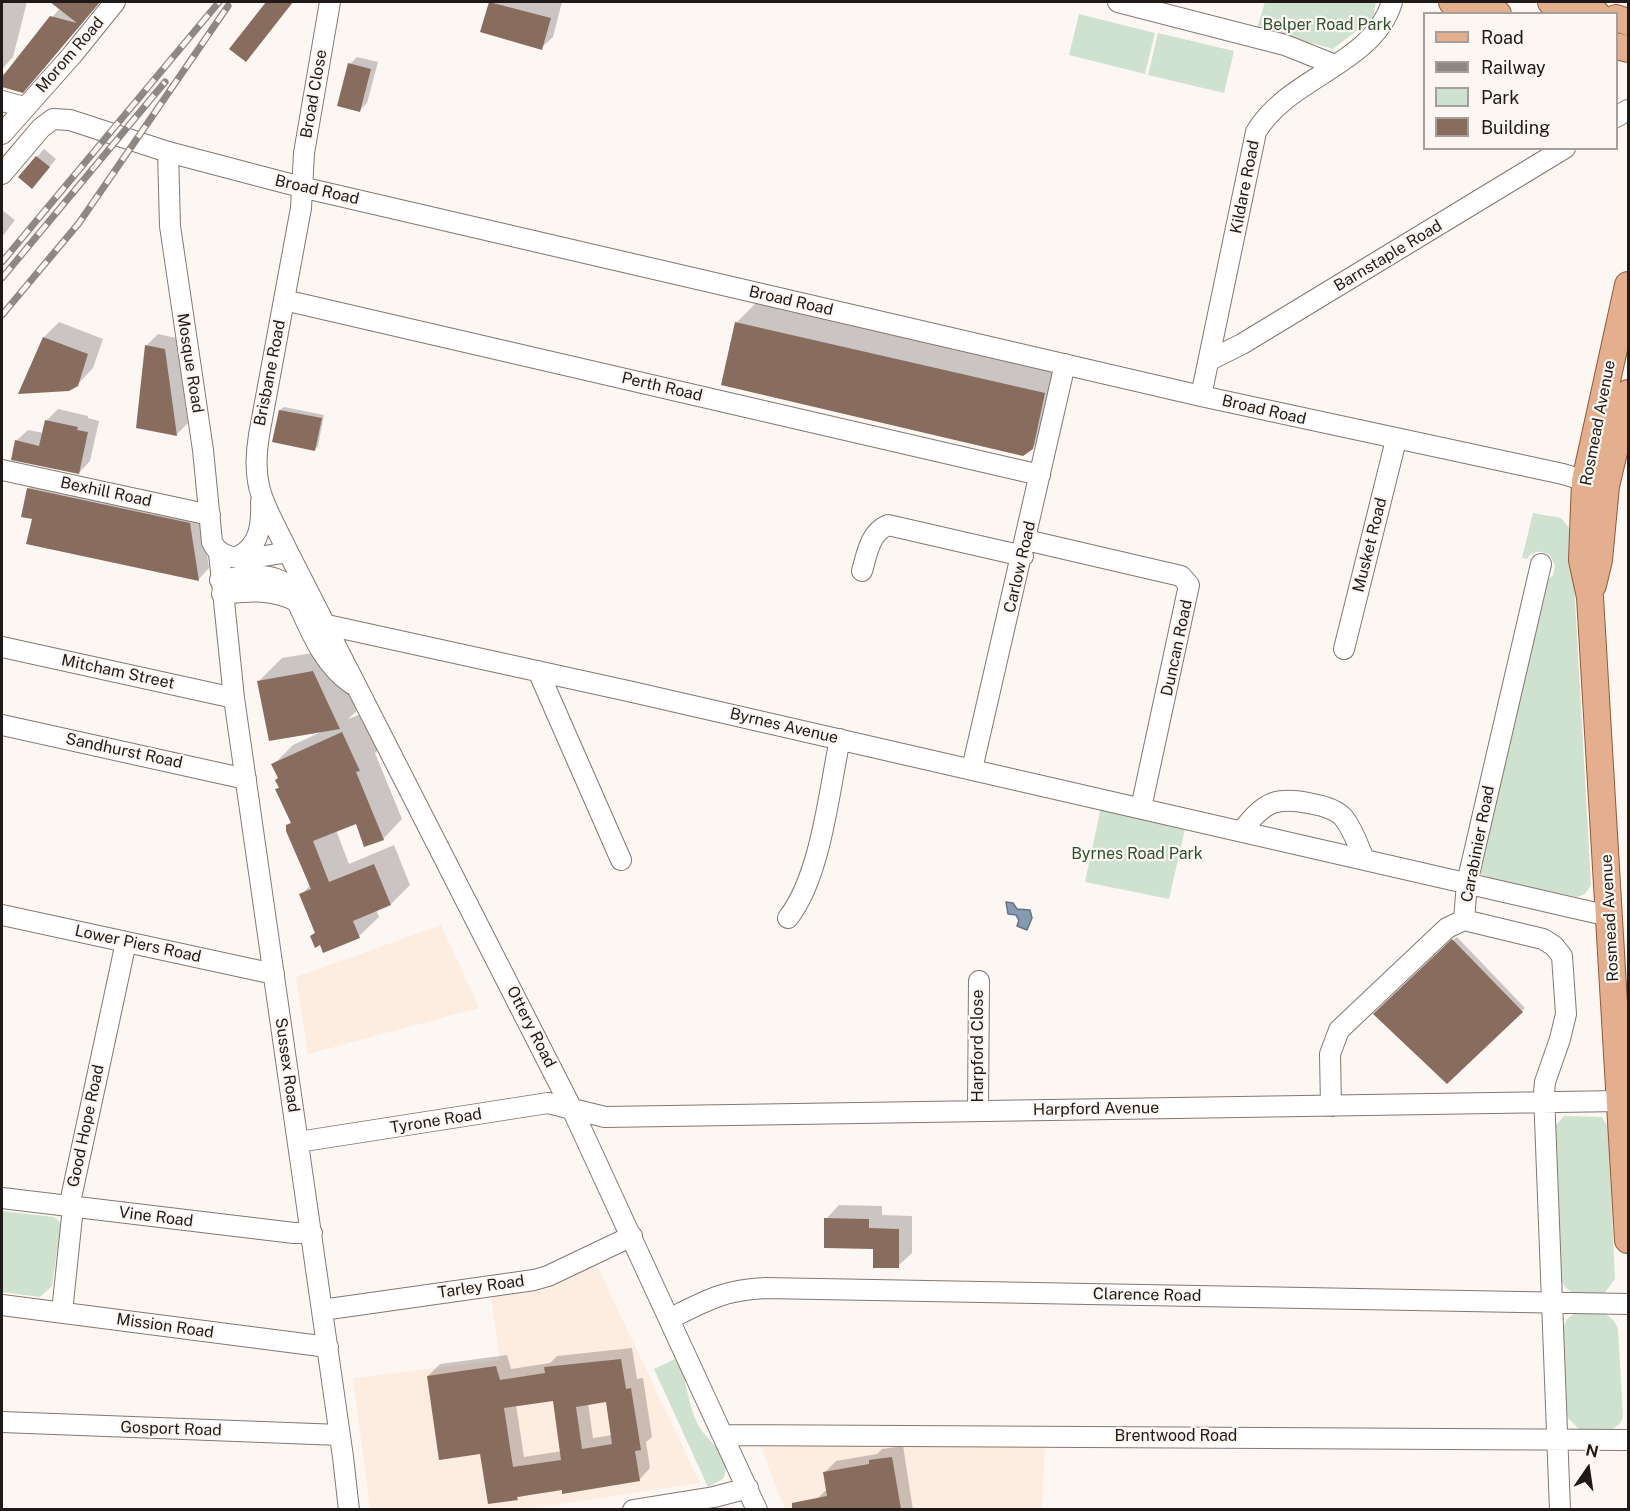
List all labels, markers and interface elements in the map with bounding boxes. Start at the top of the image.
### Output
legend [1423,12,1618,150]
street label: Morom Road [32,13,108,97]
park label: Belper Road Park [1262,15,1392,35]
text: Road [1481,27,1524,48]
street label: Broad Close [297,48,331,140]
text: Railway [1481,57,1546,78]
text: Park [1481,87,1519,108]
text: Building [1481,117,1550,138]
street label: Kildare Road [1227,139,1263,235]
street label: Broad Road [273,171,361,209]
street label: Barnstaple Road [1330,216,1446,296]
street label: Broad Road [747,282,835,320]
street label: Mosque Road [173,312,207,414]
street label: Brisbane Road [250,318,290,428]
street label: Rosmead Avenue [1576,359,1620,487]
street label: Perth Road [620,368,704,406]
street label: Broad Road [1220,391,1308,429]
street label: Bexhill Road [59,473,153,511]
street label: Musket Road [1349,496,1391,594]
street label: Carlow Road [1000,519,1040,615]
street label: Duncan Road [1157,598,1197,698]
street label: Mitcham Street [60,651,176,693]
street label: Byrnes Avenue [728,704,840,748]
street label: Sandhurst Road [64,729,184,773]
street label: Carabinier Road [1457,784,1499,904]
park label: Byrnes Road Park [1071,844,1203,864]
street label: Rosmead Avenue [1597,854,1623,982]
street label: Lower Piers Road [73,921,203,967]
street label: Ottery Road [502,983,560,1071]
street label: Harpford Close [968,990,988,1102]
street label: Sussex Road [271,1016,303,1114]
street label: Good Hope Road [64,1063,108,1189]
street label: Harpford Avenue [1033,1098,1159,1120]
street label: Tyrone Road [389,1104,483,1138]
street label: Vine Road [118,1203,194,1231]
street label: Tarley Road [436,1271,526,1303]
street label: Clarence Road [1093,1284,1201,1306]
street label: Mission Road [115,1310,215,1342]
street label: Gosport Road [120,1418,222,1440]
street label: Brentwood Road [1115,1426,1237,1446]
north arrow [1558,1439,1618,1499]
text: N [1584,1440,1600,1462]

